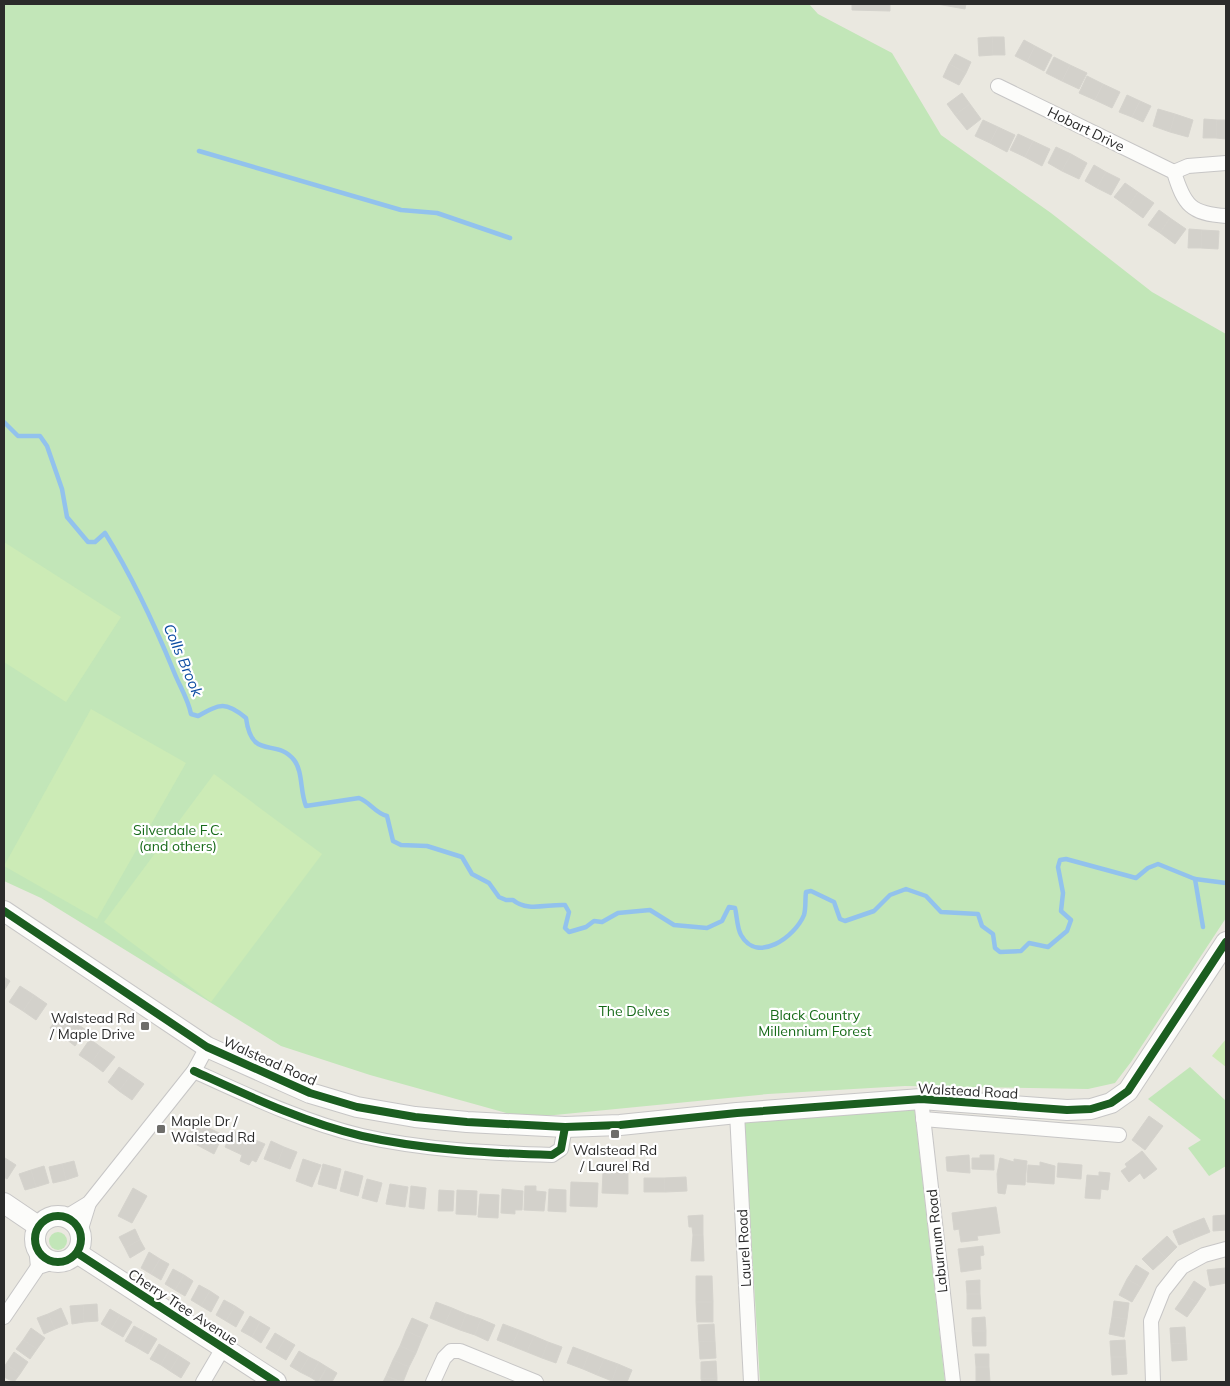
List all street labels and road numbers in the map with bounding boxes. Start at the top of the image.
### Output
street label: Hobart Drive [1045,103,1127,155]
street label: Walstead Road [220,1032,320,1090]
street label: Walstead Road [917,1079,1019,1103]
street label: Laburnum Road [923,1188,951,1294]
street label: Laurel Road [733,1209,755,1287]
street label: Cherry Tree Avenue [125,1265,241,1349]

